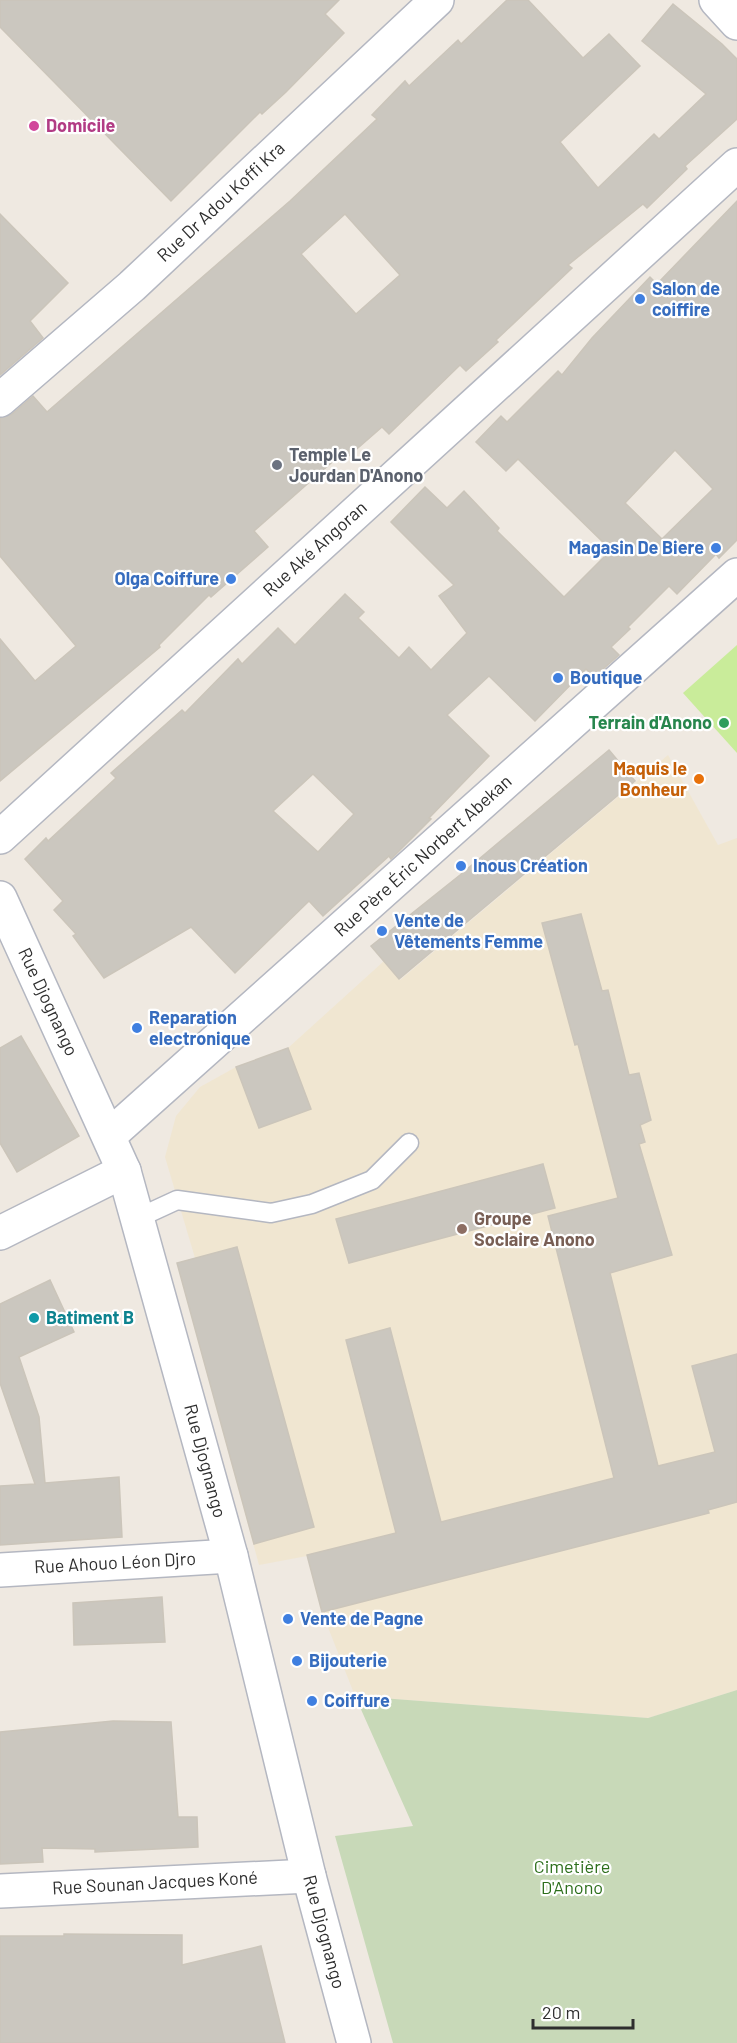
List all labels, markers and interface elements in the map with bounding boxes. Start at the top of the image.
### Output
place label: Domicile [46,114,115,136]
marker: Domicile [27,119,41,133]
street label: Rue Dr Adou Koffi Kra [152,136,289,266]
place label: Salon de coiffire [652,277,720,320]
marker: Salon de coiffire [633,292,647,306]
place label: Temple Le Jourdan D'Anono [289,443,423,486]
marker: Temple Le Jourdan D'Anono [270,458,284,472]
street label: Rue Aké Angoran [258,496,371,601]
place label: Magasin De Biere [568,536,704,558]
marker: Magasin De Biere [709,541,723,555]
place label: Olga Coiffure [115,567,219,589]
marker: Olga Coiffure [224,572,238,586]
place label: Boutique [570,666,642,688]
marker: Boutique [551,671,565,685]
place label: Terrain d'Anono [589,711,712,733]
marker: Terrain d'Anono [717,716,731,730]
place label: Maquis le Bonheur [613,757,687,800]
street label: Rue Père Éric Norbert Abekan [329,770,516,941]
marker: Maquis le Bonheur [692,772,706,786]
place label: Inous Création [473,854,588,876]
marker: Inous Création [454,859,468,873]
place label: Vente de Vêtements Femme [394,909,543,952]
marker: Vente de Vêtements Femme [375,924,389,938]
street label: Rue Djognango [14,944,84,1059]
place label: Reparation electronique [149,1006,251,1049]
marker: Reparation electronique [130,1021,144,1035]
place label: Groupe Soclaire Anono [474,1207,595,1250]
marker: Groupe Soclaire Anono [455,1222,469,1236]
place label: Batiment B [46,1306,134,1328]
marker: Batiment B [27,1311,41,1325]
street label: Rue Djognango [180,1401,232,1520]
street label: Rue Ahouo Léon Djro [33,1547,196,1577]
place label: Vente de Pagne [300,1607,423,1629]
marker: Vente de Pagne [281,1612,295,1626]
place label: Bijouterie [309,1649,387,1671]
marker: Bijouterie [290,1654,304,1668]
place label: Coiffure [324,1689,390,1711]
marker: Coiffure [305,1694,319,1708]
park label: Cimetière D'Anono [534,1855,610,1898]
street label: Rue Sounan Jacques Koné [52,1866,258,1898]
street label: Rue Djognango [299,1872,351,1991]
scale bar [533,1992,634,2030]
text: 20 m [542,2001,580,2023]

